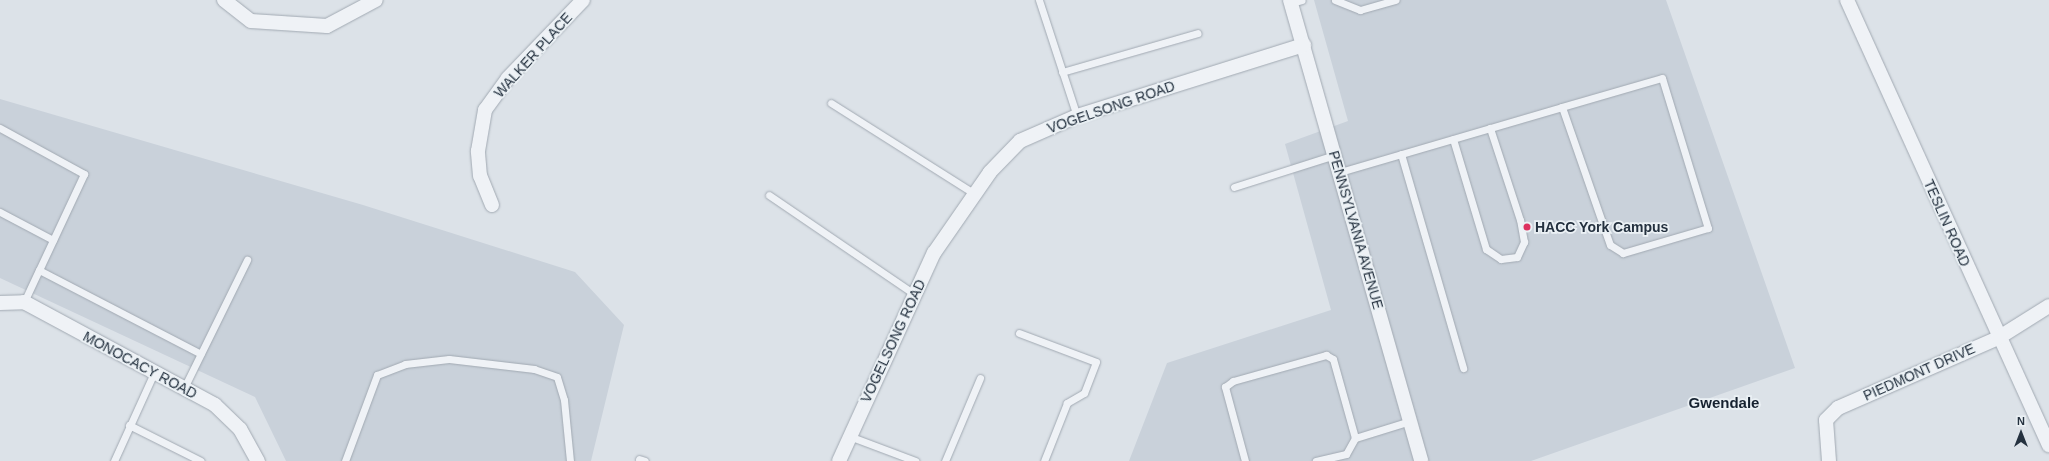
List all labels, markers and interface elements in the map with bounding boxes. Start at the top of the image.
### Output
street label: WALKER PLACE [490,9,576,101]
street label: VOGELSONG ROAD [1045,77,1177,137]
street label: PENNSYLVANIA AVENUE [1325,148,1387,312]
street label: TESLIN ROAD [1920,177,1974,269]
place label: HACC York Campus [1535,219,1669,235]
marker: HACC York Campus [1522,222,1532,232]
street label: VOGELSONG ROAD [857,277,929,405]
street label: MONOCACY ROAD [80,328,200,402]
street label: PIEDMONT DRIVE [1861,340,1977,404]
district label: Gwendale [1689,394,1759,412]
north arrow [2001,413,2041,453]
text: N [2017,415,2025,427]

